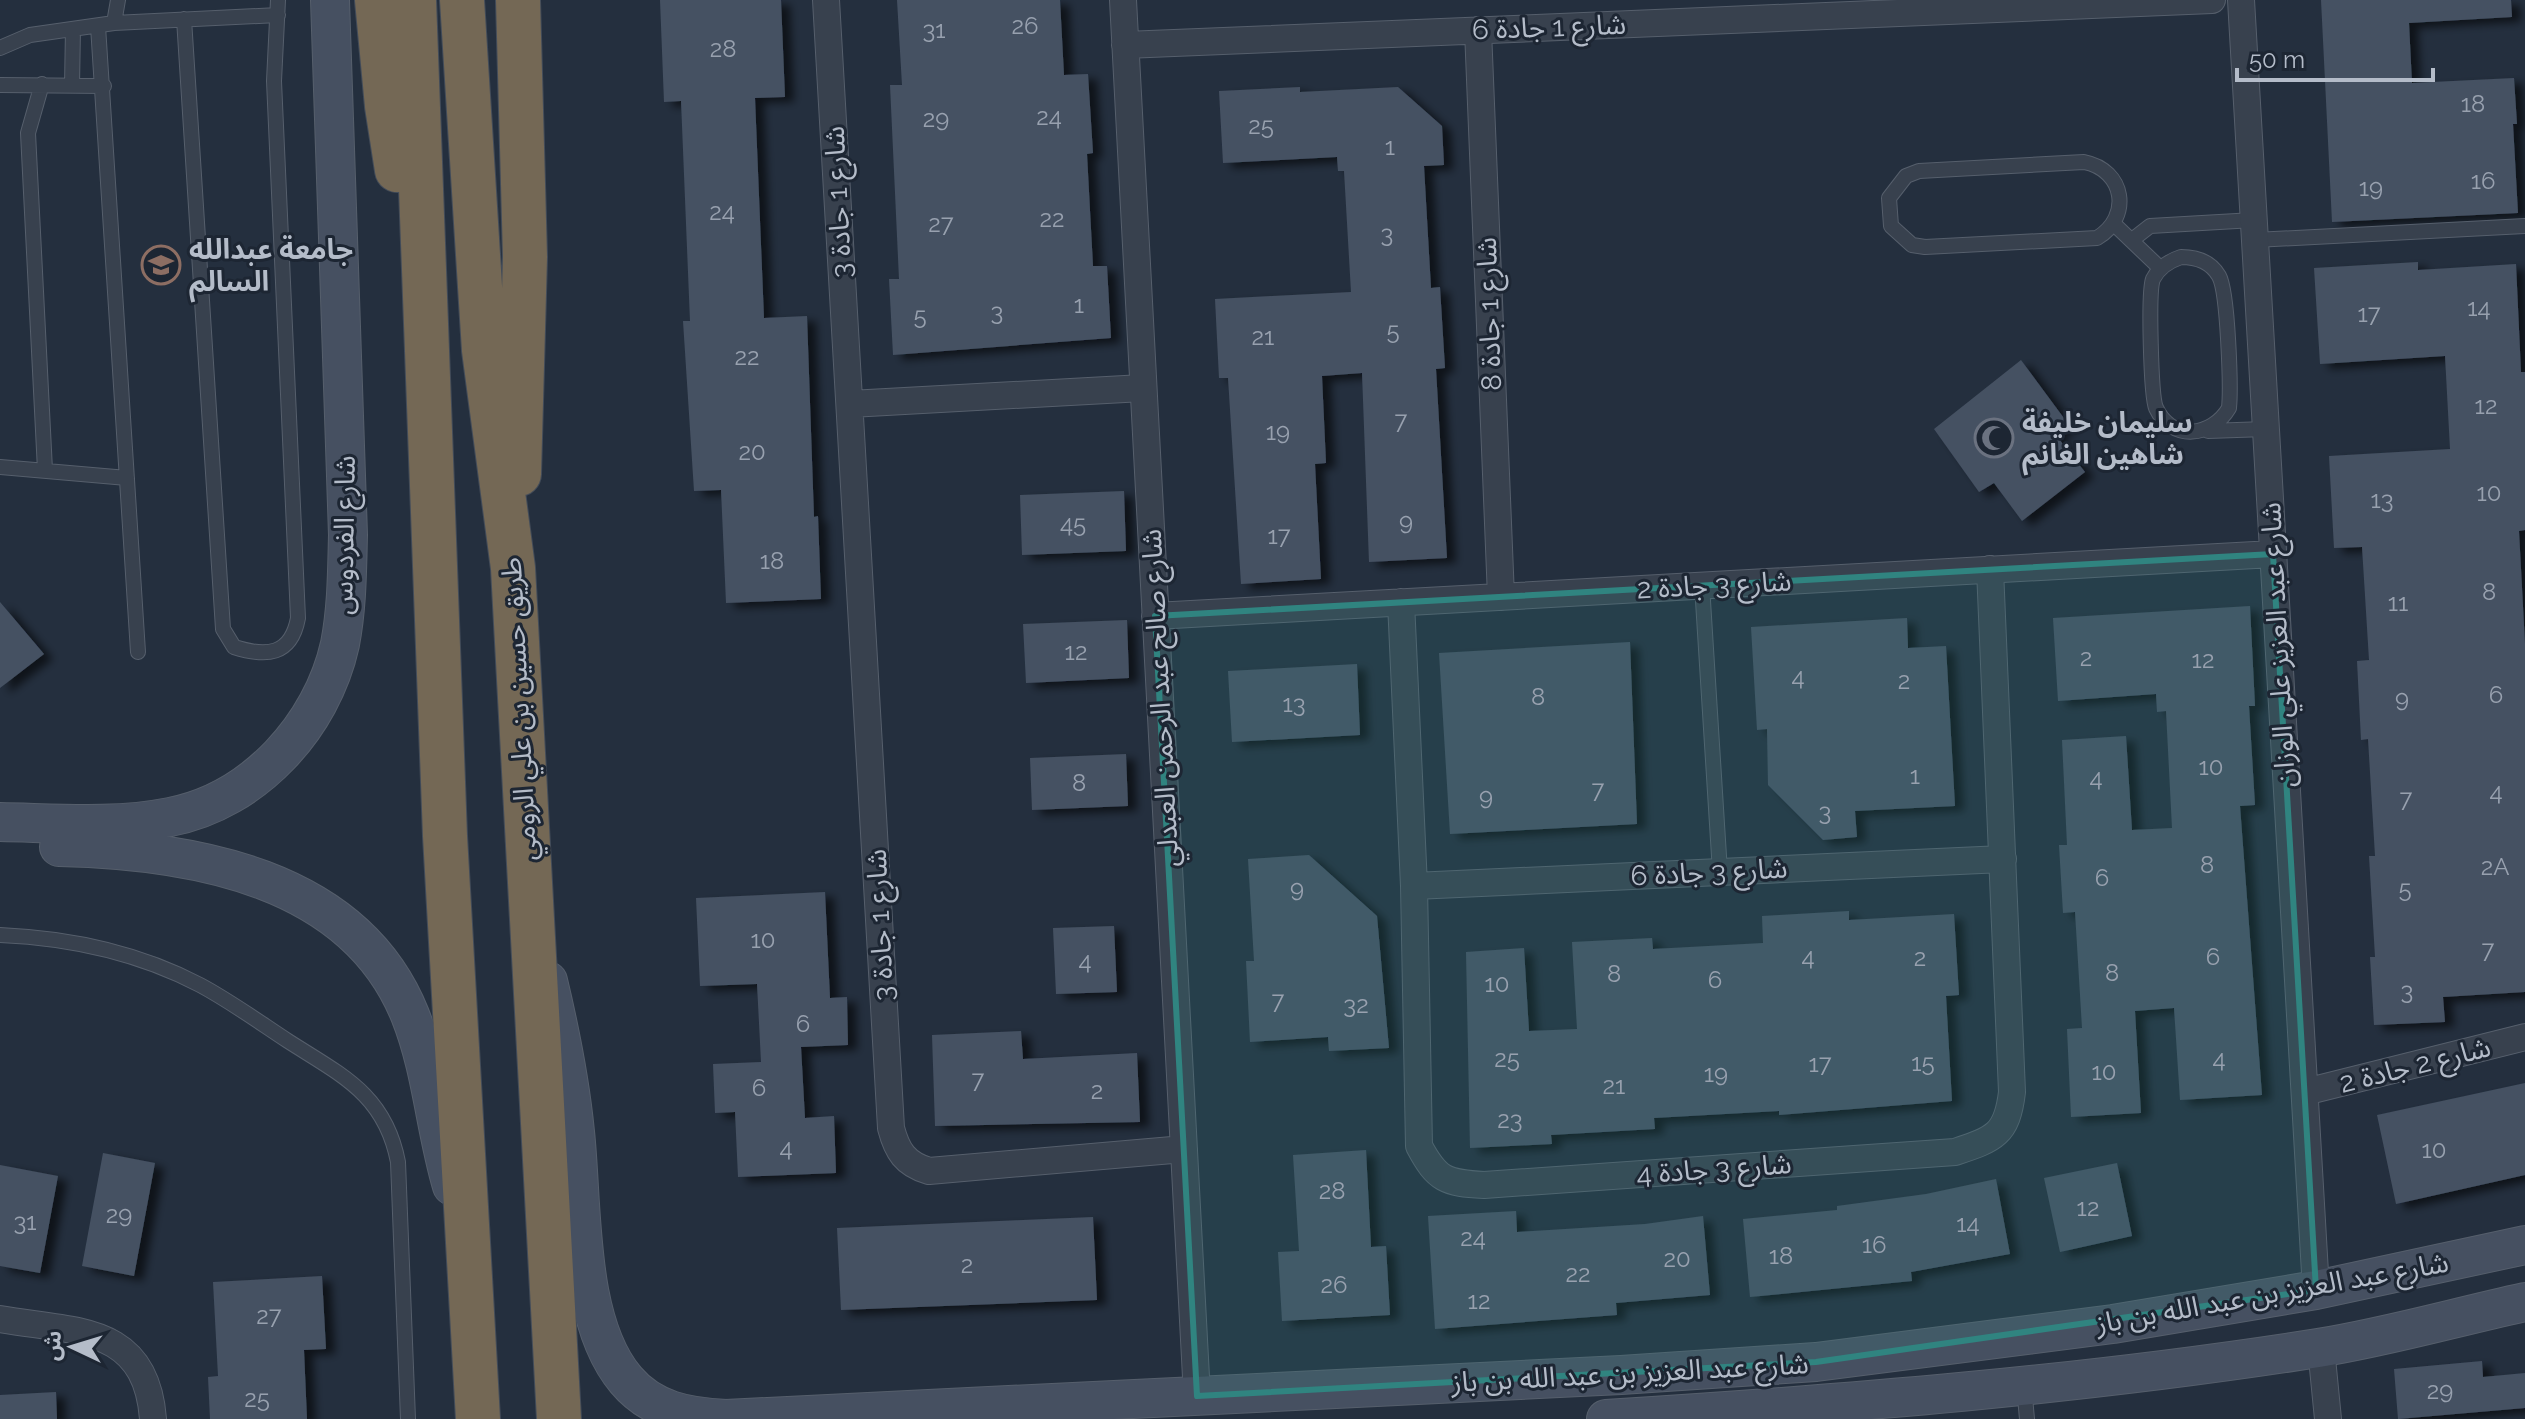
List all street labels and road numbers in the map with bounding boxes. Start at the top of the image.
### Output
street label: شارع 1 جادة 6 [1471,8,1627,50]
street label: شارع 1 جادة 3 [818,125,862,279]
street label: شارع 1 جادة 8 [1470,236,1512,391]
street label: شارع الفردوس [326,455,366,615]
street label: شارع عبد العزيز علي الوزان [2254,501,2306,788]
street label: شارع صالح عبد الرحمن العبدلي [1135,528,1190,868]
street label: طريق حسين بن علي الرومي [495,556,548,862]
street label: شارع 3 جادة 2 [1636,564,1792,610]
street label: شارع 1 جادة 3 [860,848,904,1002]
street label: شارع 3 جادة 6 [1630,851,1789,897]
street label: شارع 2 جادة 2 [2336,1030,2495,1104]
street label: شارع 3 جادة 4 [1635,1147,1793,1195]
street label: شارع عبد العزيز بن عبد الله بن باز [2092,1246,2452,1344]
street label: شارع عبد العزيز بن عبد الله بن باز [1449,1347,1810,1403]

